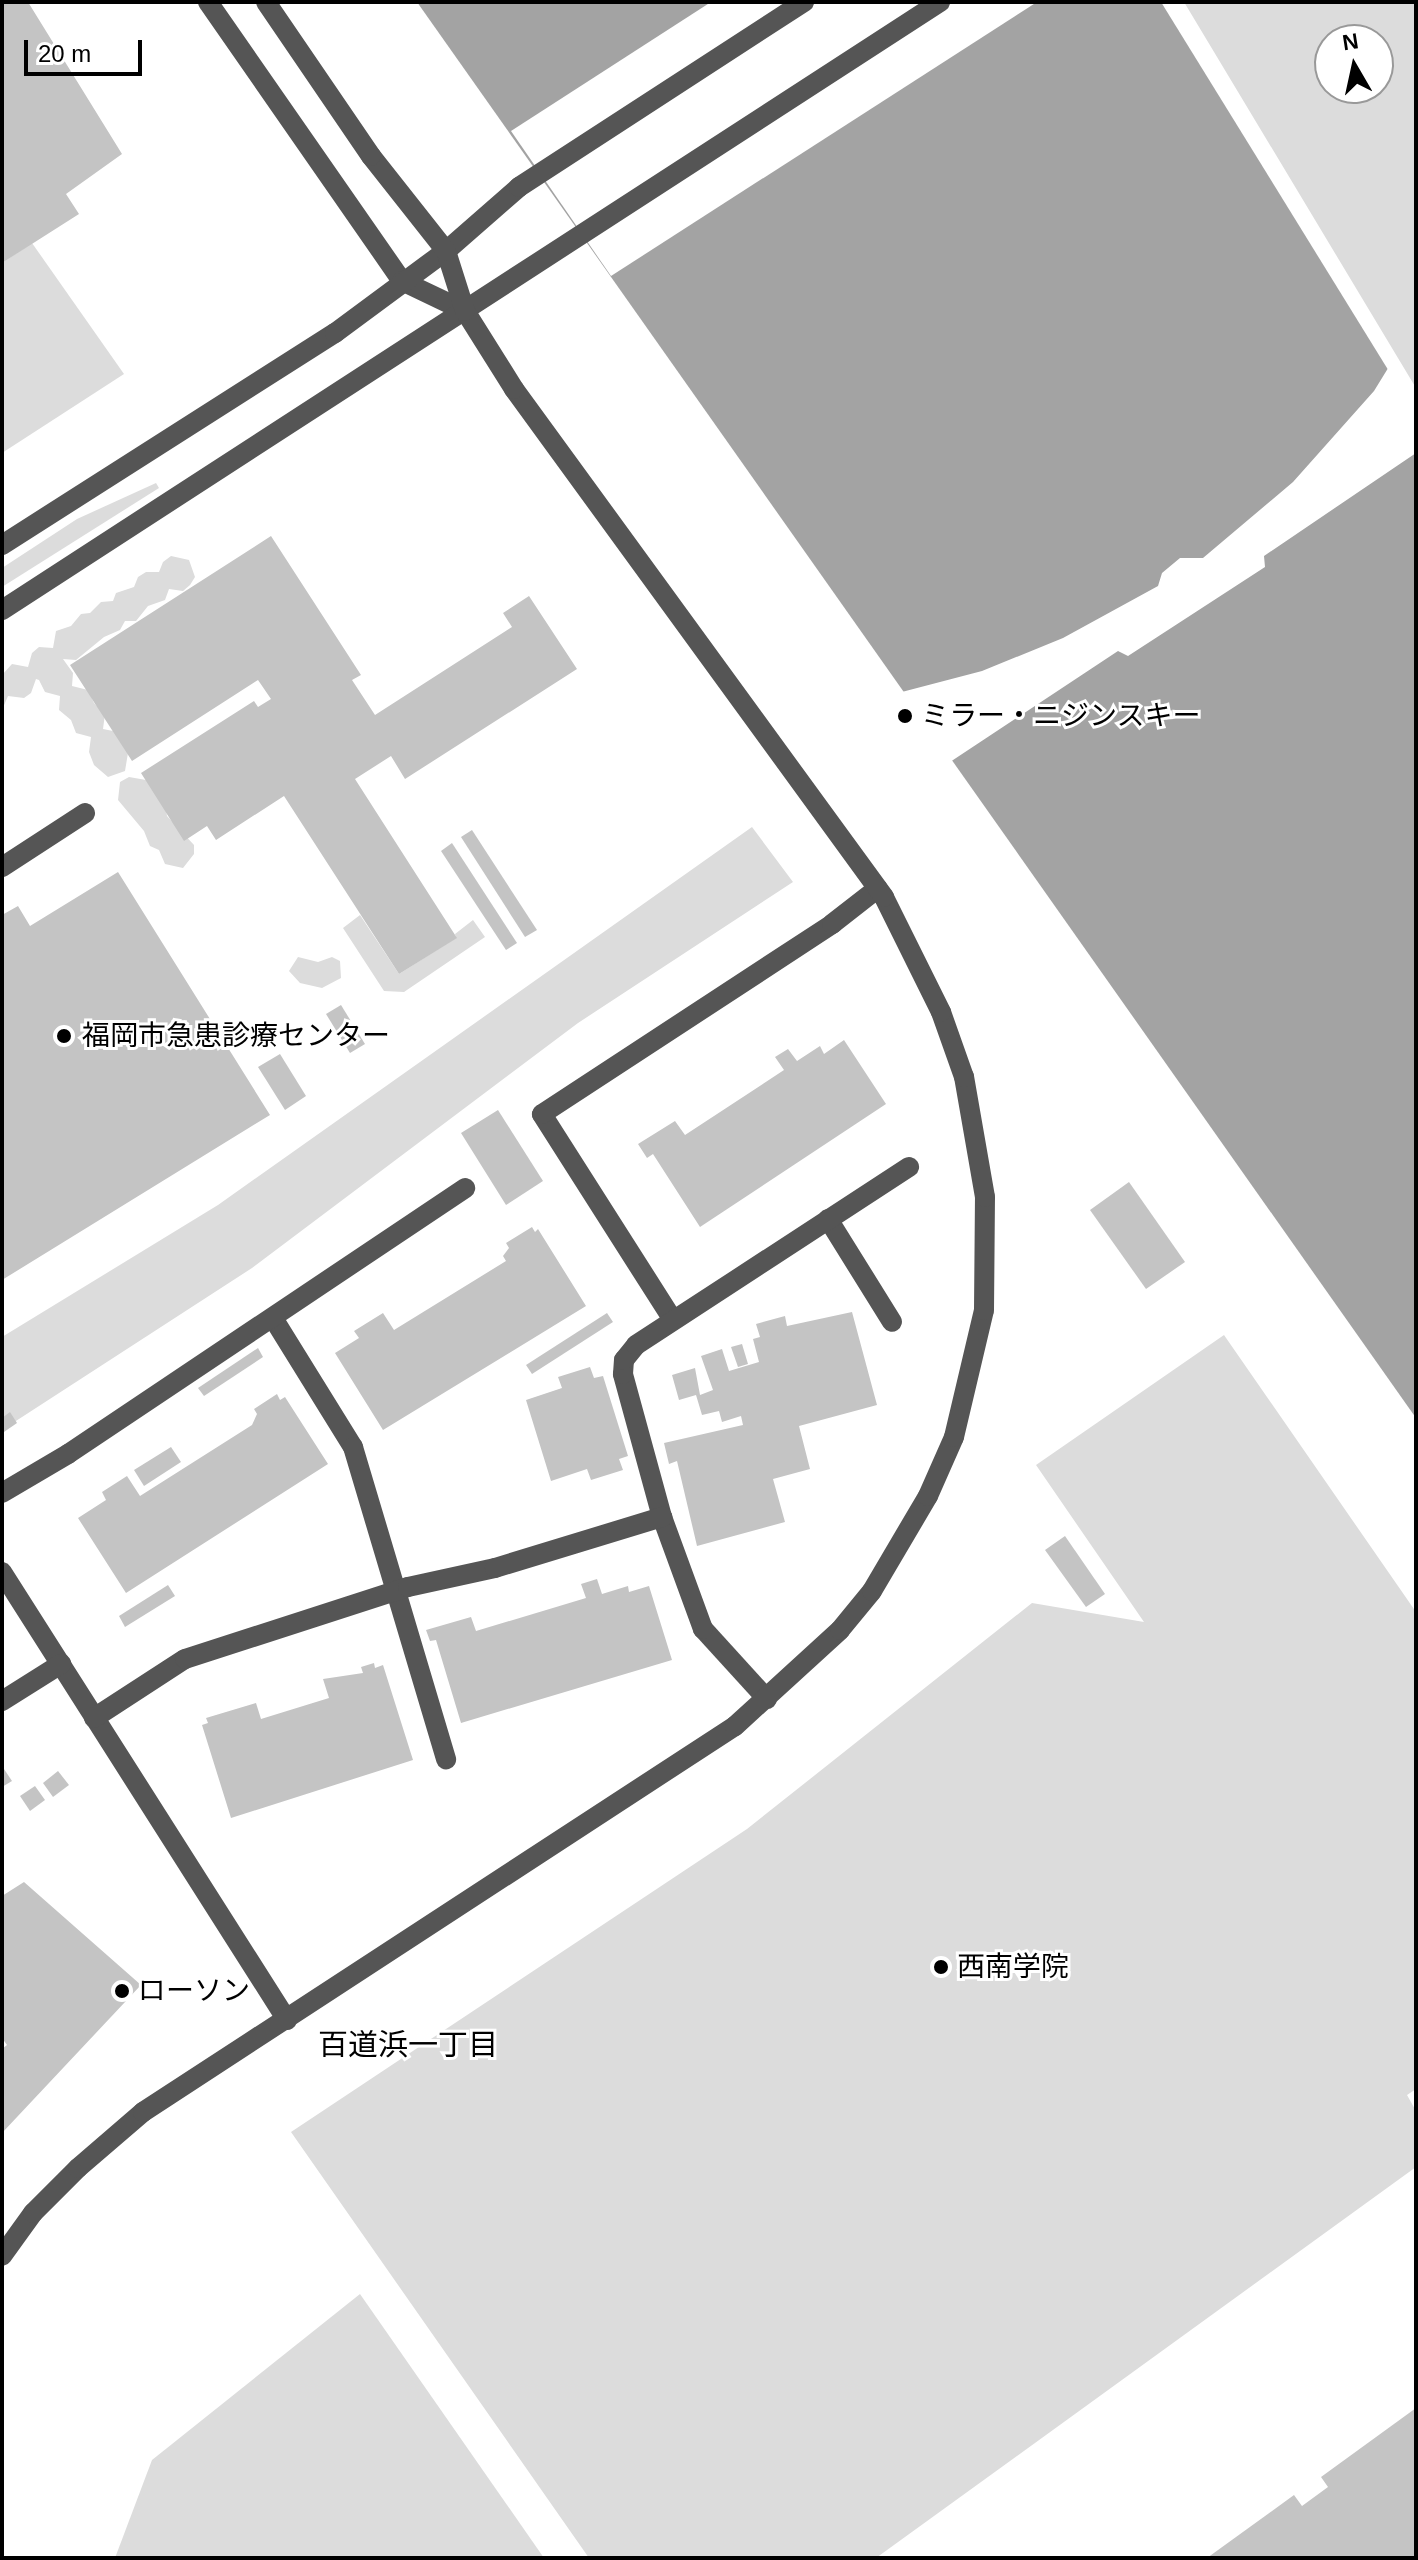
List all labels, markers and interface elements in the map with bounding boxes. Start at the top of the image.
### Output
scale bar [28,24,146,74]
north arrow [1314,24,1394,104]
text: N [1341,28,1360,55]
text: 20 m [38,40,91,67]
place label: ミラー・ニジンスキー [921,699,1201,733]
marker: ミラー・ニジンスキー [896,707,914,725]
place label: 福岡市急患診療センター [82,1019,390,1053]
marker: 福岡市急患診療センター [53,1025,75,1047]
place label: 西南学院 [957,1950,1069,1984]
marker: 西南学院 [932,1958,950,1976]
place label: ローソン [138,1974,250,2008]
marker: ローソン [113,1982,131,2000]
district label: 百道浜一丁目 [318,2027,498,2063]

